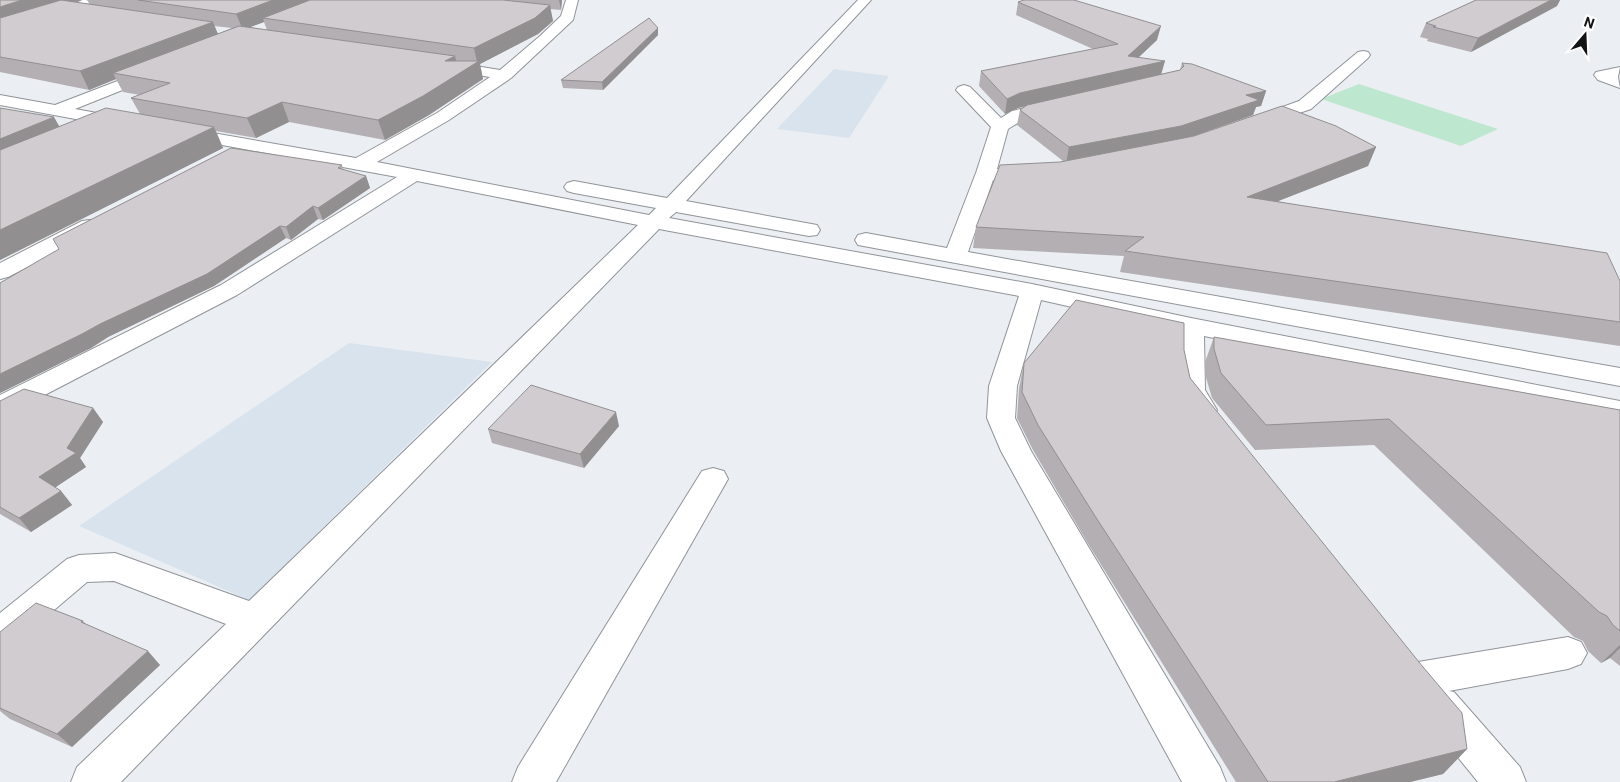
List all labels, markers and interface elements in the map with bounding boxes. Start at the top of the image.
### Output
north arrow [1560,10,1610,60]
text: N [1582,14,1597,32]

